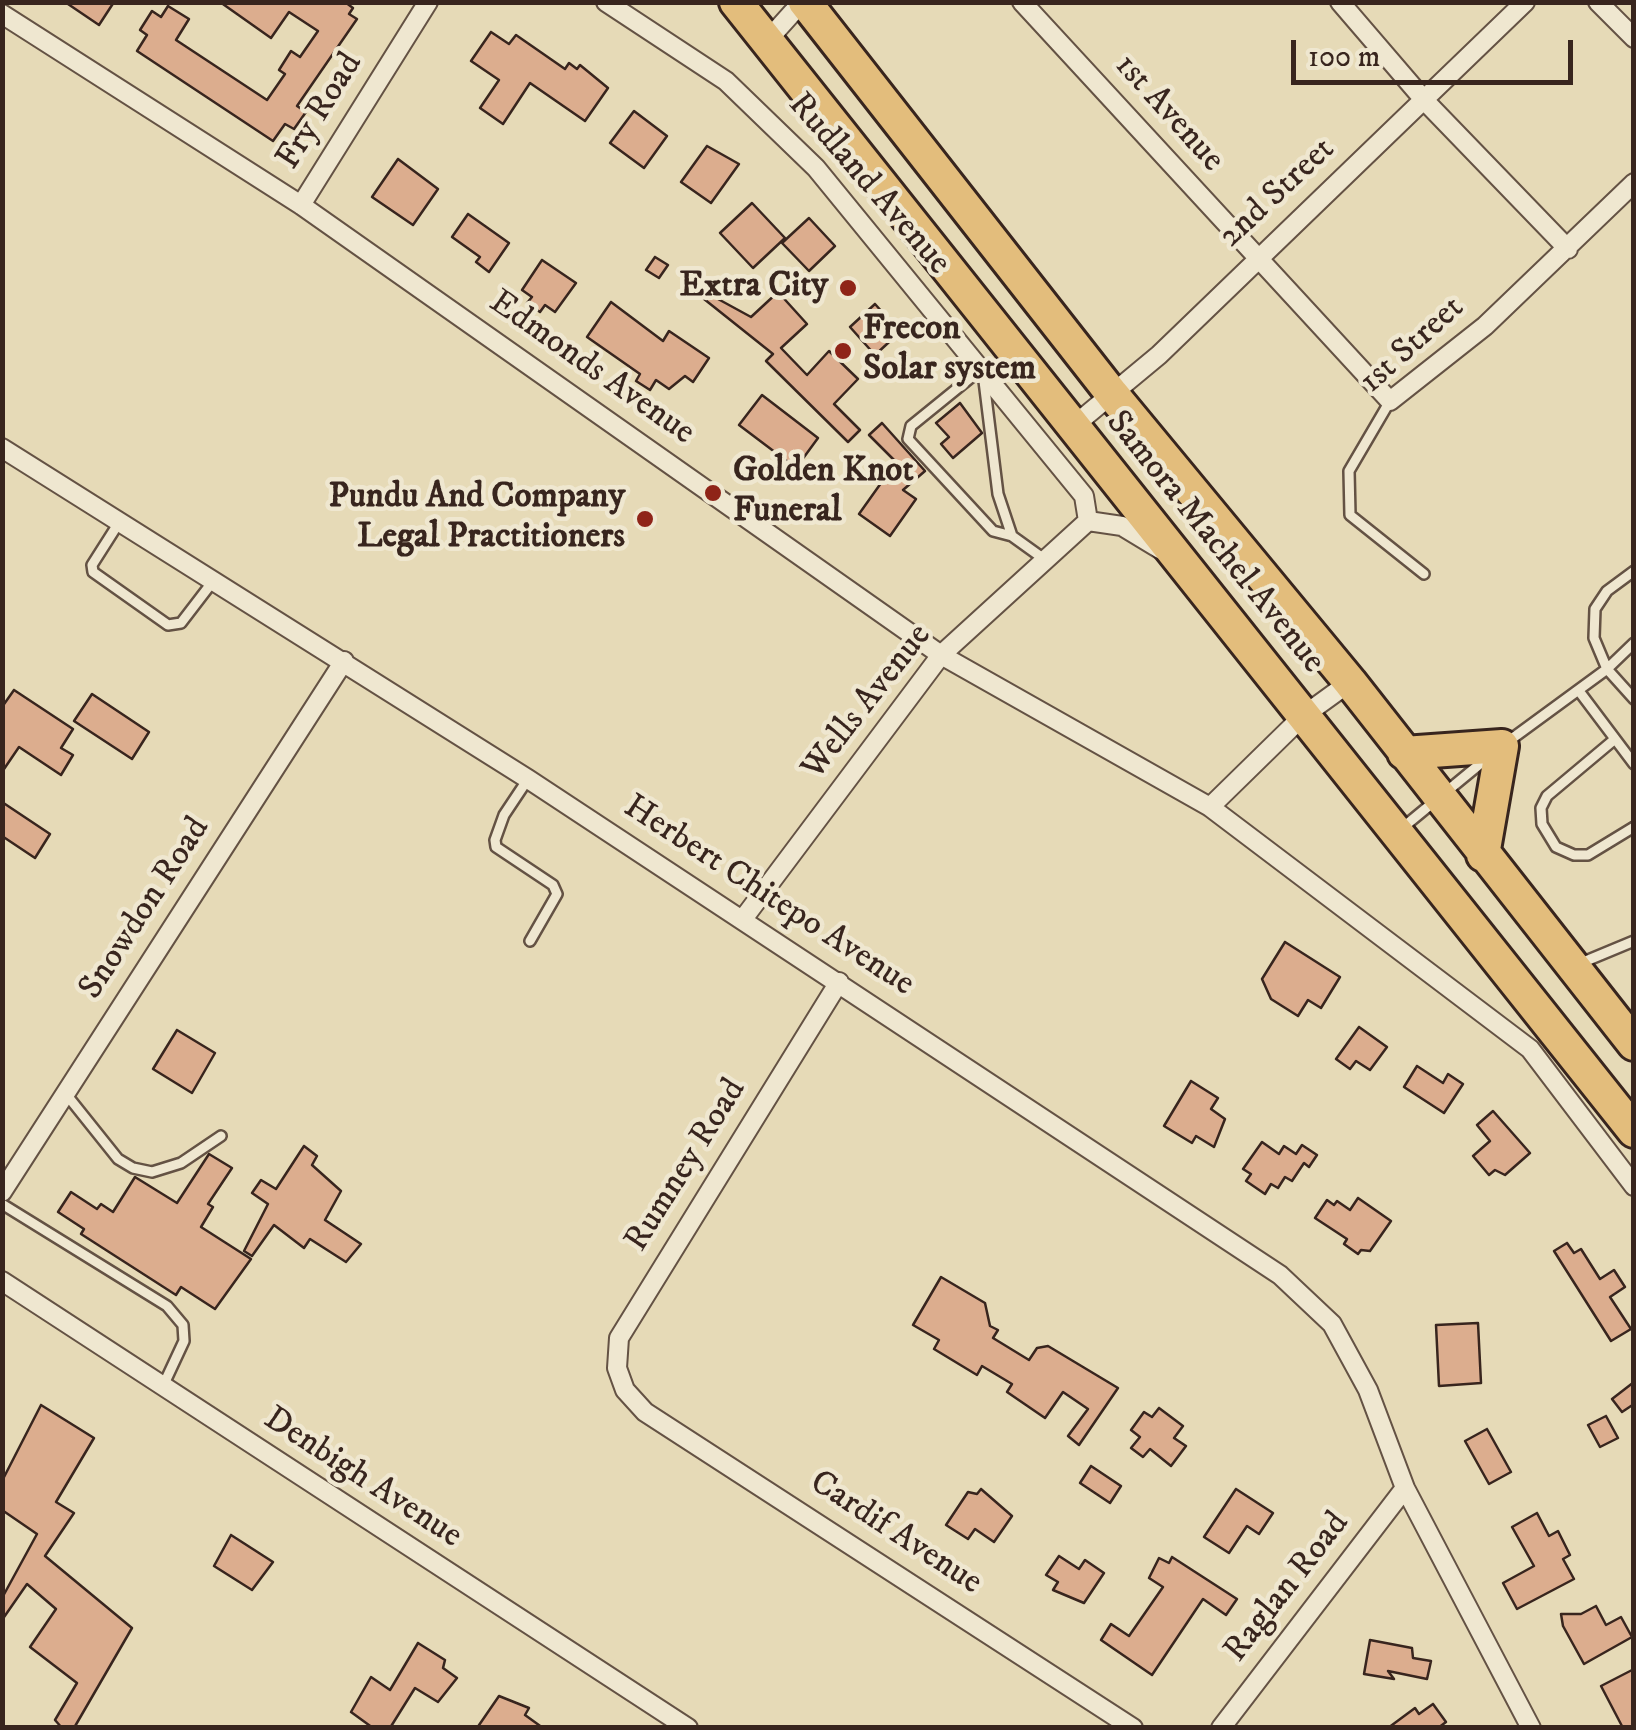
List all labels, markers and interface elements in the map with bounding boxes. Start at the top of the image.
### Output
scale bar [1296,20,1578,82]
text: 100 m [1308,39,1380,76]
street label: Fry Road [269,46,373,178]
street label: 1st Avenue [1104,46,1232,182]
street label: Rudland Avenue [778,86,958,284]
street label: 2nd Street [1211,130,1345,258]
place label: Extra City [680,267,828,309]
marker: Extra City [837,277,859,299]
street label: Edmonds Avenue [480,283,702,455]
street label: 1st Street [1352,288,1474,404]
place label: Frecon Solar system [863,310,1036,392]
marker: Frecon Solar system [832,340,854,362]
street label: Samora Machel Avenue [1095,403,1333,683]
place label: Golden Knot Funeral [733,452,914,534]
place label: Pundu And Company Legal Practitioners [329,478,625,560]
marker: Golden Knot Funeral [702,482,724,504]
marker: Pundu And Company Legal Practitioners [634,508,656,530]
street label: Wells Avenue [794,617,942,789]
street label: Herbert Chitepo Avenue [615,787,921,1007]
street label: Snowdon Road [72,810,220,1008]
street label: Rumney Road [617,1072,757,1260]
street label: Denbigh Avenue [255,1399,469,1559]
street label: Cardif Avenue [801,1463,989,1605]
street label: Raglan Road [1216,1505,1360,1671]

